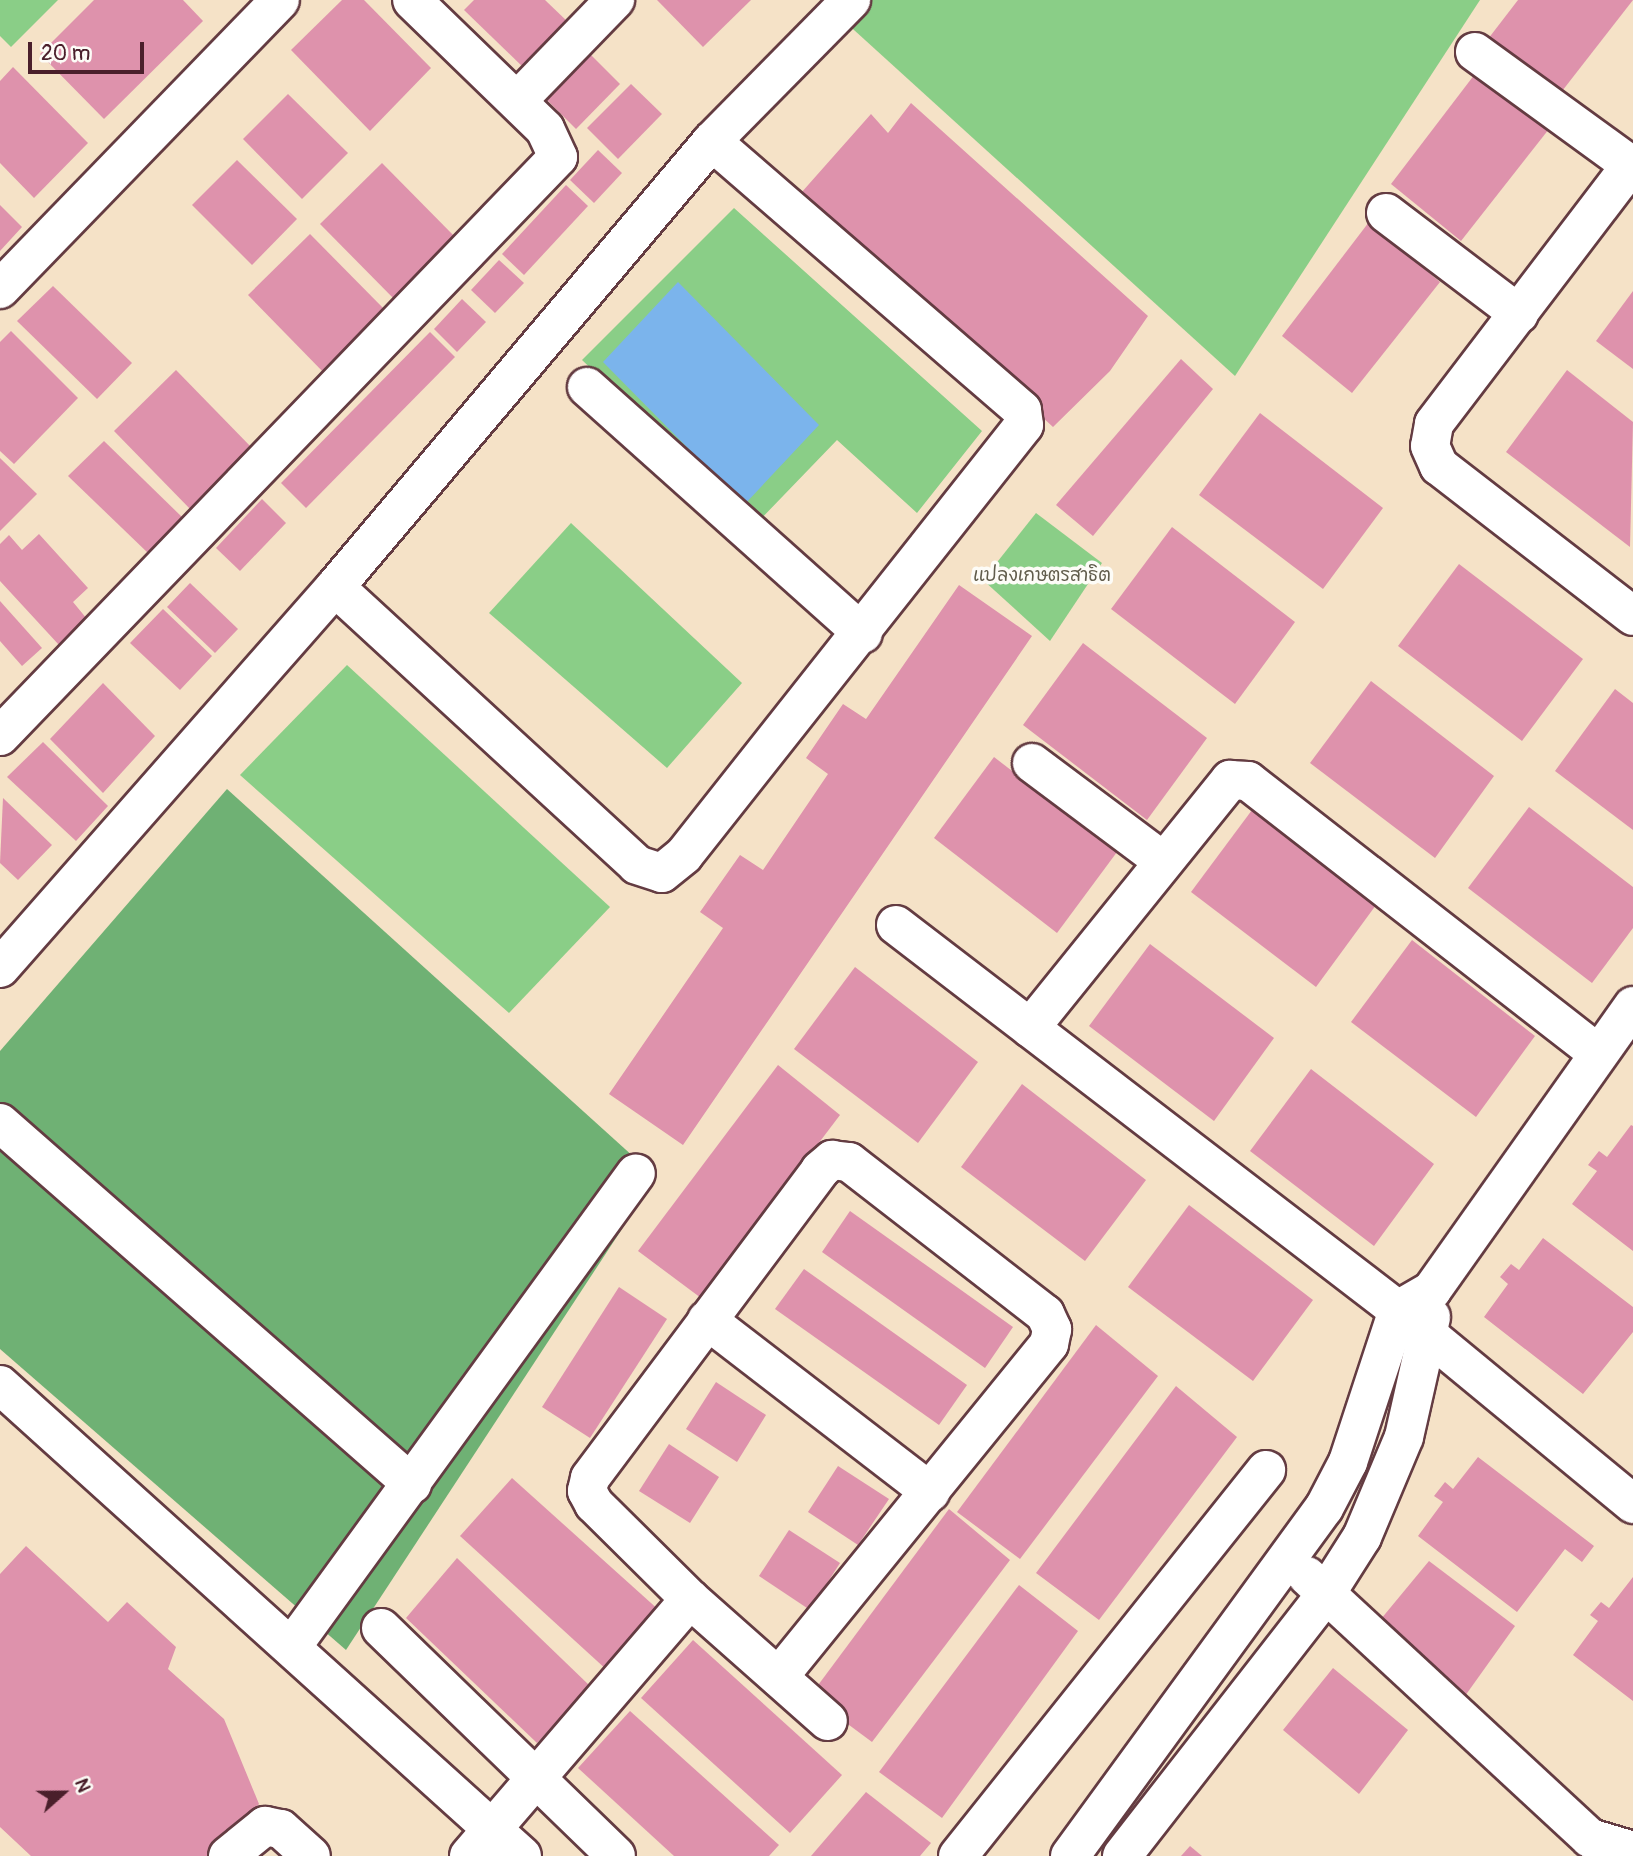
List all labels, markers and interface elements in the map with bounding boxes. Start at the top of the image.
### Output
scale bar [32,28,147,72]
text: 20 m [41,40,90,67]
park label: แปลงเกษตรสาธิต [973,565,1111,587]
north arrow [28,1758,98,1828]
text: N [69,1775,96,1796]

